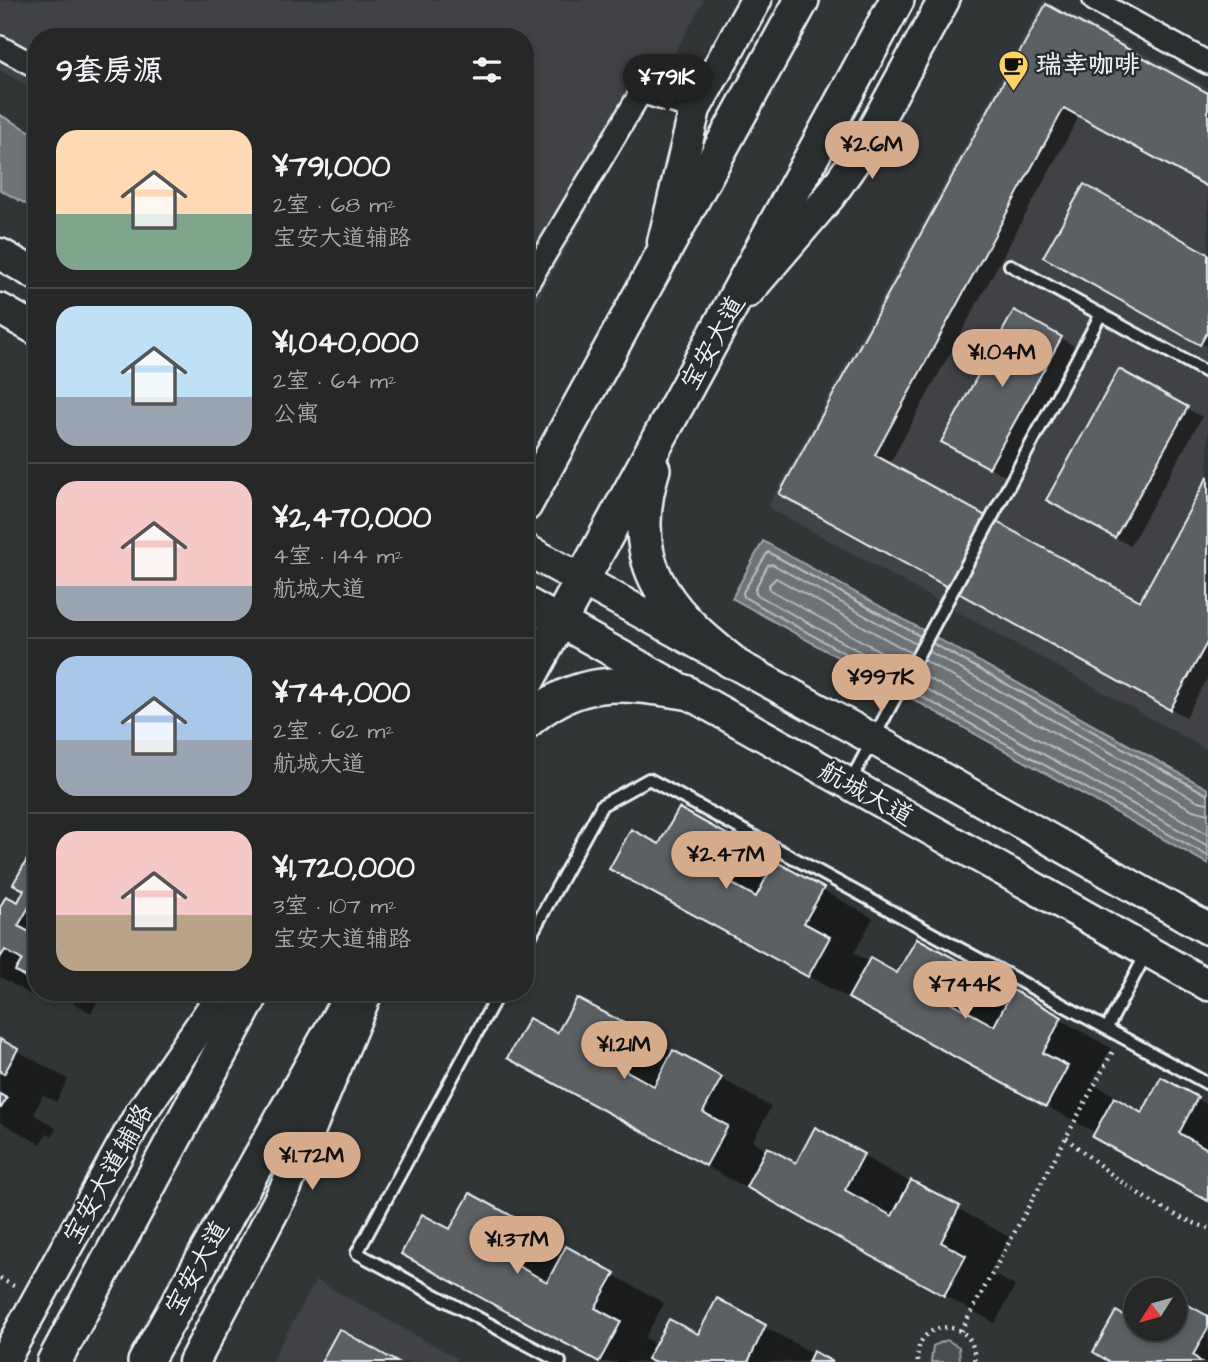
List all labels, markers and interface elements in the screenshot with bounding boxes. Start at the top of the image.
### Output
place label: 瑞幸咖啡 [1036,47,1140,83]
cafe icon: 瑞幸咖啡 [996,48,1030,92]
text: 9套房源 [56,50,163,92]
icon: filters [468,51,506,89]
pin: ¥791K [618,54,716,114]
text: ¥791K [639,61,695,93]
pin: ¥2.6M [823,122,921,181]
text: ¥2.6M [841,128,903,160]
text: ¥791,000 [273,146,391,188]
icon: home [112,158,196,242]
text: 2室 · 68 m² [273,189,396,221]
text: 宝安大道辅路 [273,222,411,254]
street label: 宝安大道 [672,289,754,397]
text: ¥1,040,000 [273,322,419,364]
pin: ¥1.04M [945,330,1059,389]
icon: home [112,334,196,418]
text: ¥1.04M [968,336,1036,368]
text: 2室 · 64 m² [273,365,397,397]
text: 公寓 [273,398,319,430]
text: ¥2,470,000 [273,497,431,539]
icon: home [112,509,196,593]
text: 4室 · 144 m² [273,540,403,572]
text: 航城大道 [273,573,365,605]
pin: ¥997K [832,654,930,714]
text: ¥997K [848,661,914,693]
text: ¥744,000 [273,672,410,714]
icon: home [112,684,196,768]
text: 2室 · 62 m² [273,715,394,747]
text: 航城大道 [273,748,365,780]
street label: 航城大道 [812,753,920,835]
pin: ¥2.47M [669,832,783,891]
text: ¥2.47M [687,838,765,870]
text: ¥1,720,000 [273,847,415,889]
icon: home [112,859,196,943]
text: 3室 · 107 m² [273,890,397,922]
text: 宝安大道辅路 [273,923,411,955]
pin: ¥744K [916,962,1014,1021]
text: ¥744K [929,968,1001,1000]
pin: ¥1.21M [567,1021,681,1081]
text: ¥1.21M [597,1028,651,1060]
street label: 宝安大道辅路 [54,1097,162,1251]
pin: ¥1.72M [255,1132,369,1192]
text: ¥1.72M [280,1139,344,1171]
street label: 宝安大道 [156,1214,238,1322]
pin: ¥1.37M [460,1216,574,1276]
text: ¥1.37M [485,1223,549,1255]
north arrow [1124,1278,1186,1340]
map controls [1124,1278,1187,1341]

